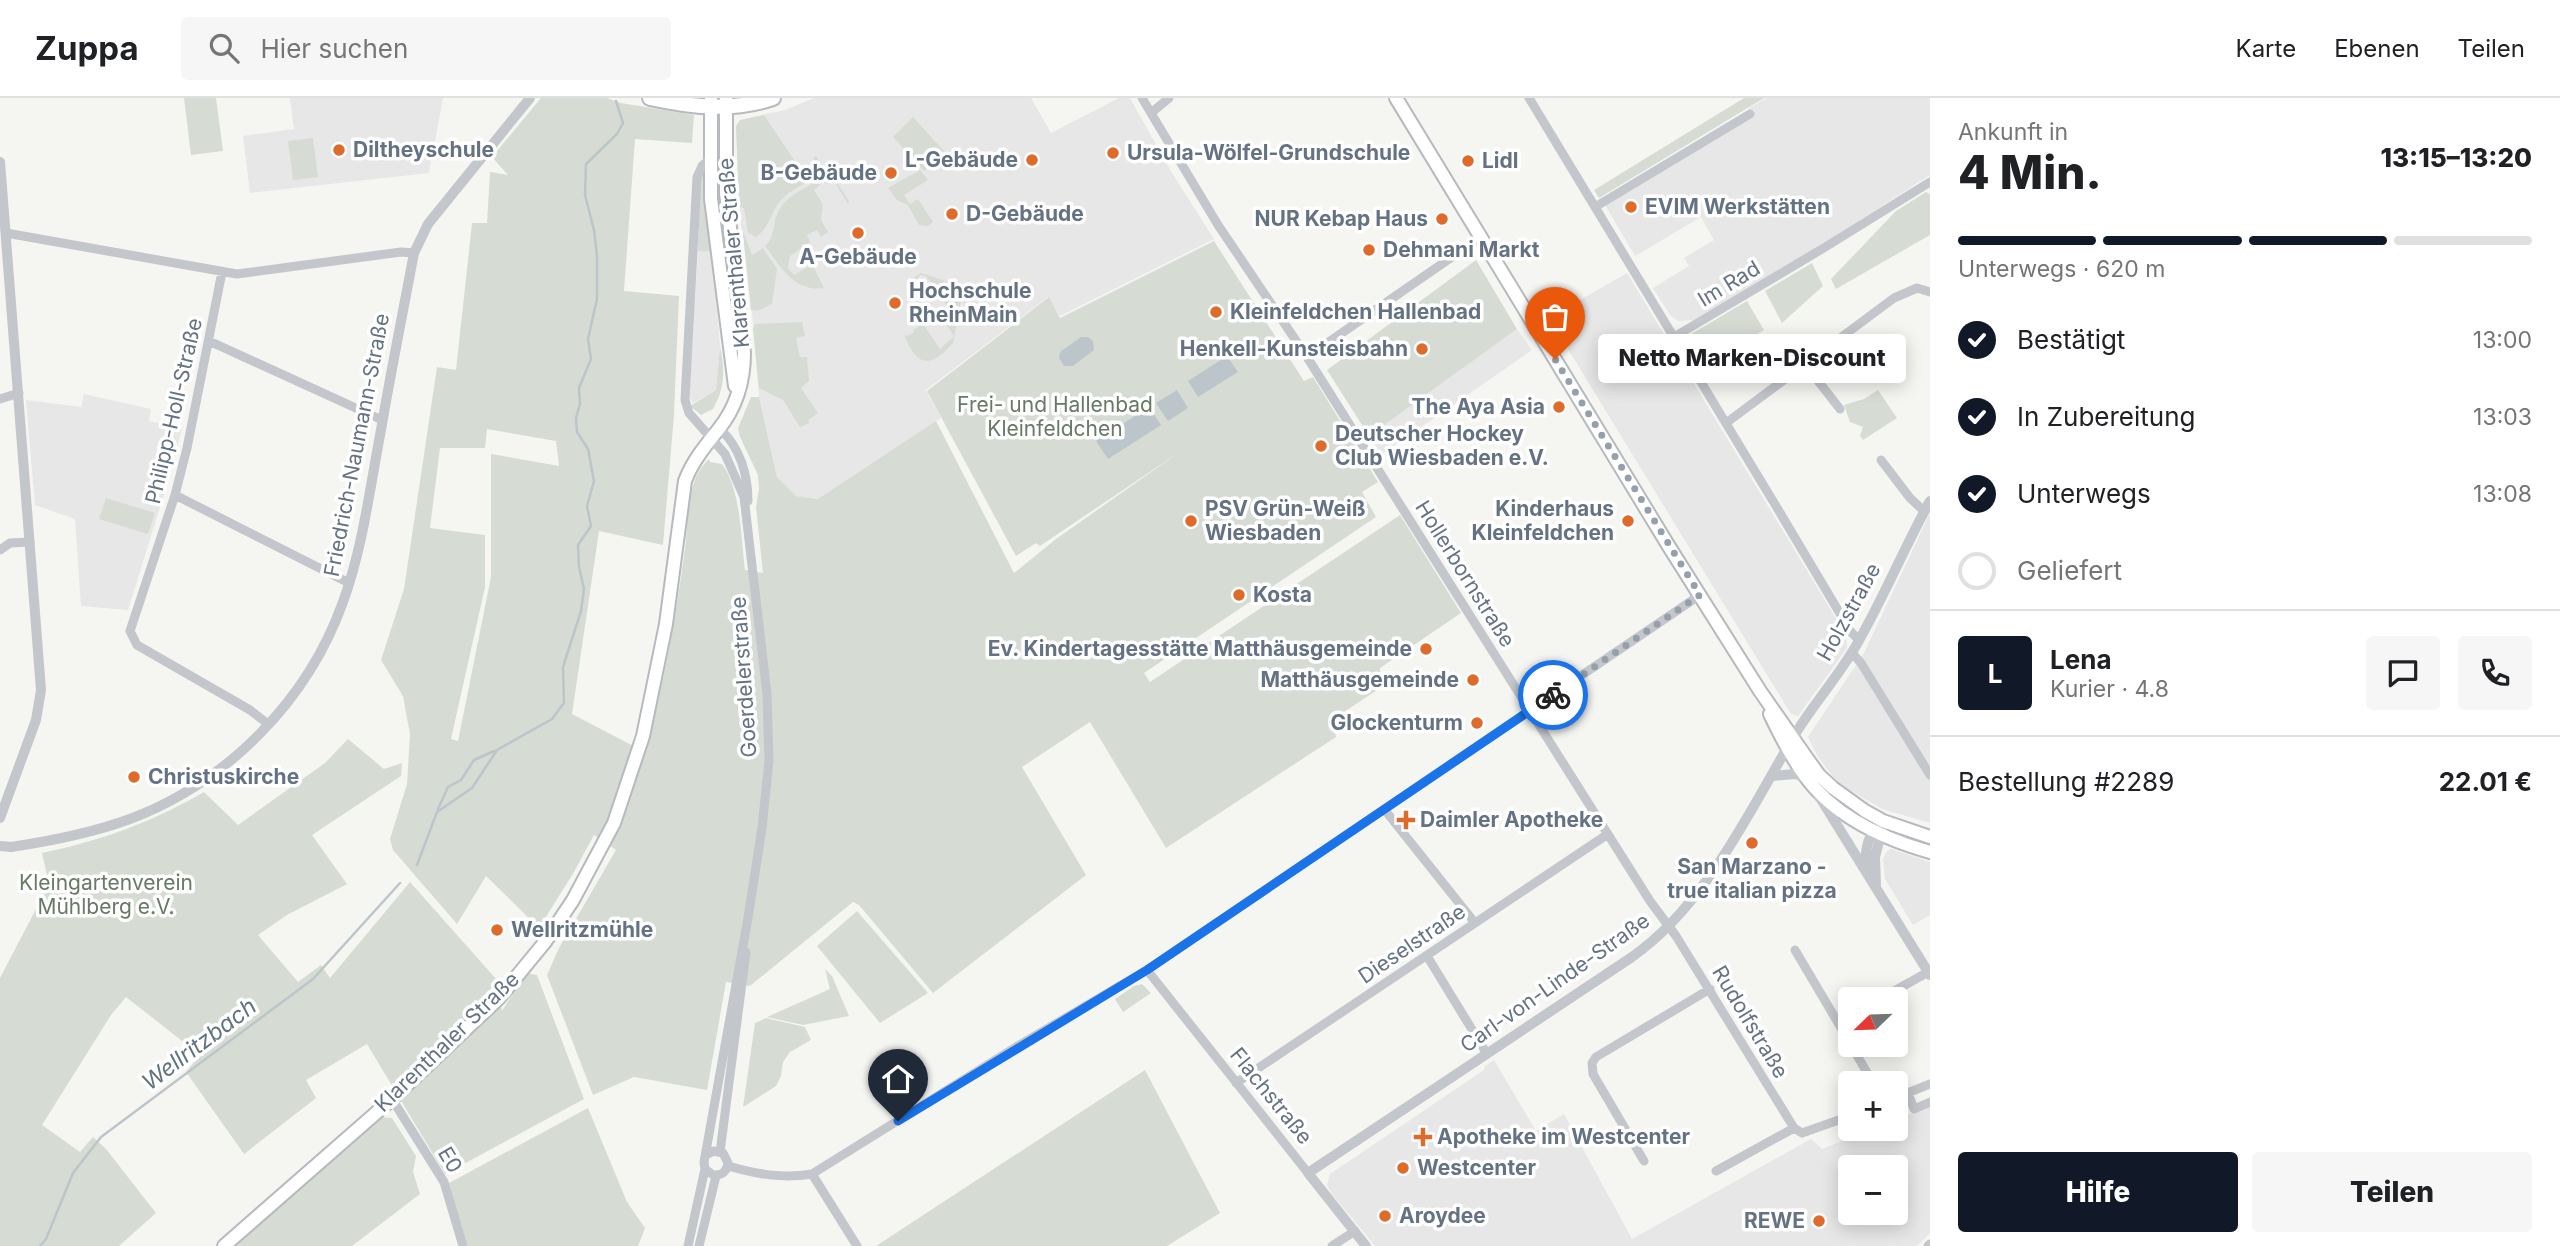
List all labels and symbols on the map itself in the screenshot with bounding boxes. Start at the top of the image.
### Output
place label: Diltheyschule [353,137,494,162]
place label: Ursula-Wölfel-Grundschule [1127,140,1410,165]
marker: Diltheyschule [331,142,347,158]
marker: Ursula-Wölfel-Grundschule [1105,145,1121,161]
place label: L-Gebäude [905,147,1018,172]
place label: Lidl [1482,148,1519,173]
marker: L-Gebäude [1024,152,1040,168]
marker: Lidl [1460,153,1476,169]
street label: Klarenthaler Straße [713,157,754,349]
place label: B-Gebäude [761,160,877,185]
marker: B-Gebäude [883,165,899,181]
place label: EVIM Werkstätten [1645,194,1830,219]
marker: EVIM Werkstätten [1623,199,1639,215]
place label: D-Gebäude [966,201,1084,226]
marker: D-Gebäude [944,206,960,222]
place label: NUR Kebap Haus [1255,206,1428,231]
marker: NUR Kebap Haus [1434,211,1450,227]
marker: A-Gebäude [850,225,866,241]
place label: Dehmani Markt [1383,237,1540,262]
marker: Dehmani Markt [1361,242,1377,258]
place label: A-Gebäude [799,244,917,269]
street label: Im Rad [1693,255,1764,312]
place label: Hochschule RheinMain [909,278,1031,327]
pin [1525,287,1585,359]
marker: Hochschule RheinMain [887,295,903,311]
place label: Kleinfeldchen Hallenbad [1230,299,1481,324]
marker: Kleinfeldchen Hallenbad [1208,304,1224,320]
street label: Friedrich-Naumann-Straße [319,311,394,579]
street label: Philipp-Holl-Straße [140,316,207,506]
callout: Netto Marken-Discount [1597,334,1905,384]
place label: Henkell-Kunsteisbahn [1180,336,1408,361]
marker: Henkell-Kunsteisbahn [1414,341,1430,357]
park label: Frei- und Hallenbad Kleinfeldchen [957,392,1153,441]
place label: The Aya Asia [1411,394,1545,419]
marker: The Aya Asia [1551,399,1567,415]
place label: Deutscher Hockey Club Wiesbaden e.V. [1335,421,1549,470]
marker: Deutscher Hockey Club Wiesbaden e.V. [1313,438,1329,454]
place label: PSV Grün-Weiß Wiesbaden [1205,496,1366,545]
street label: Hollerbornstraße [1410,496,1520,652]
place label: Kinderhaus Kleinfeldchen [1472,496,1614,545]
marker: PSV Grün-Weiß Wiesbaden [1183,513,1199,529]
marker: Kinderhaus Kleinfeldchen [1620,513,1636,529]
street label: Holzstraße [1812,559,1886,665]
place label: Kosta [1253,582,1312,607]
marker: Kosta [1231,587,1247,603]
street label: Goerdelerstraße [725,596,762,758]
place label: Ev. Kindertagesstätte Matthäusgemeinde [988,636,1412,661]
marker: Ev. Kindertagesstätte Matthäusgemeinde [1418,641,1434,657]
courier [1518,660,1588,730]
place label: Matthäusgemeinde [1260,667,1459,692]
marker: Matthäusgemeinde [1465,672,1481,688]
place label: Glockenturm [1330,710,1463,735]
marker: Glockenturm [1469,715,1485,731]
place label: Christuskirche [148,764,299,789]
marker: Christuskirche [126,769,142,785]
place label: Daimler Apotheke [1420,807,1603,832]
marker: Daimler Apotheke [1398,812,1414,828]
marker: San Marzano - true italian pizza [1744,835,1760,851]
place label: San Marzano - true italian pizza [1667,854,1837,903]
park label: Kleingartenverein Mühlberg e.V. [19,870,193,919]
street label: Dieselstraße [1353,899,1470,989]
street label: Carl-von-Linde-Straße [1455,908,1654,1058]
place label: Wellritzmühle [511,917,653,942]
marker: Wellritzmühle [489,922,505,938]
street label: Rudolfstraße [1707,961,1794,1082]
street label: Klarenthaler Straße [369,966,524,1117]
north arrow [1838,987,1908,1057]
water label: Wellritzbach [136,992,262,1096]
street label: Flachstraße [1225,1043,1318,1149]
pin [868,1049,928,1121]
place label: Apotheke im Westcenter [1437,1124,1691,1149]
marker: Apotheke im Westcenter [1415,1129,1431,1145]
street label: E0 [433,1142,468,1177]
place label: Westcenter [1417,1155,1536,1180]
marker: Westcenter [1395,1160,1411,1176]
place label: Aroydee [1399,1203,1486,1228]
marker: Aroydee [1377,1208,1393,1224]
place label: REWE [1744,1208,1805,1233]
marker: REWE [1811,1213,1827,1229]

